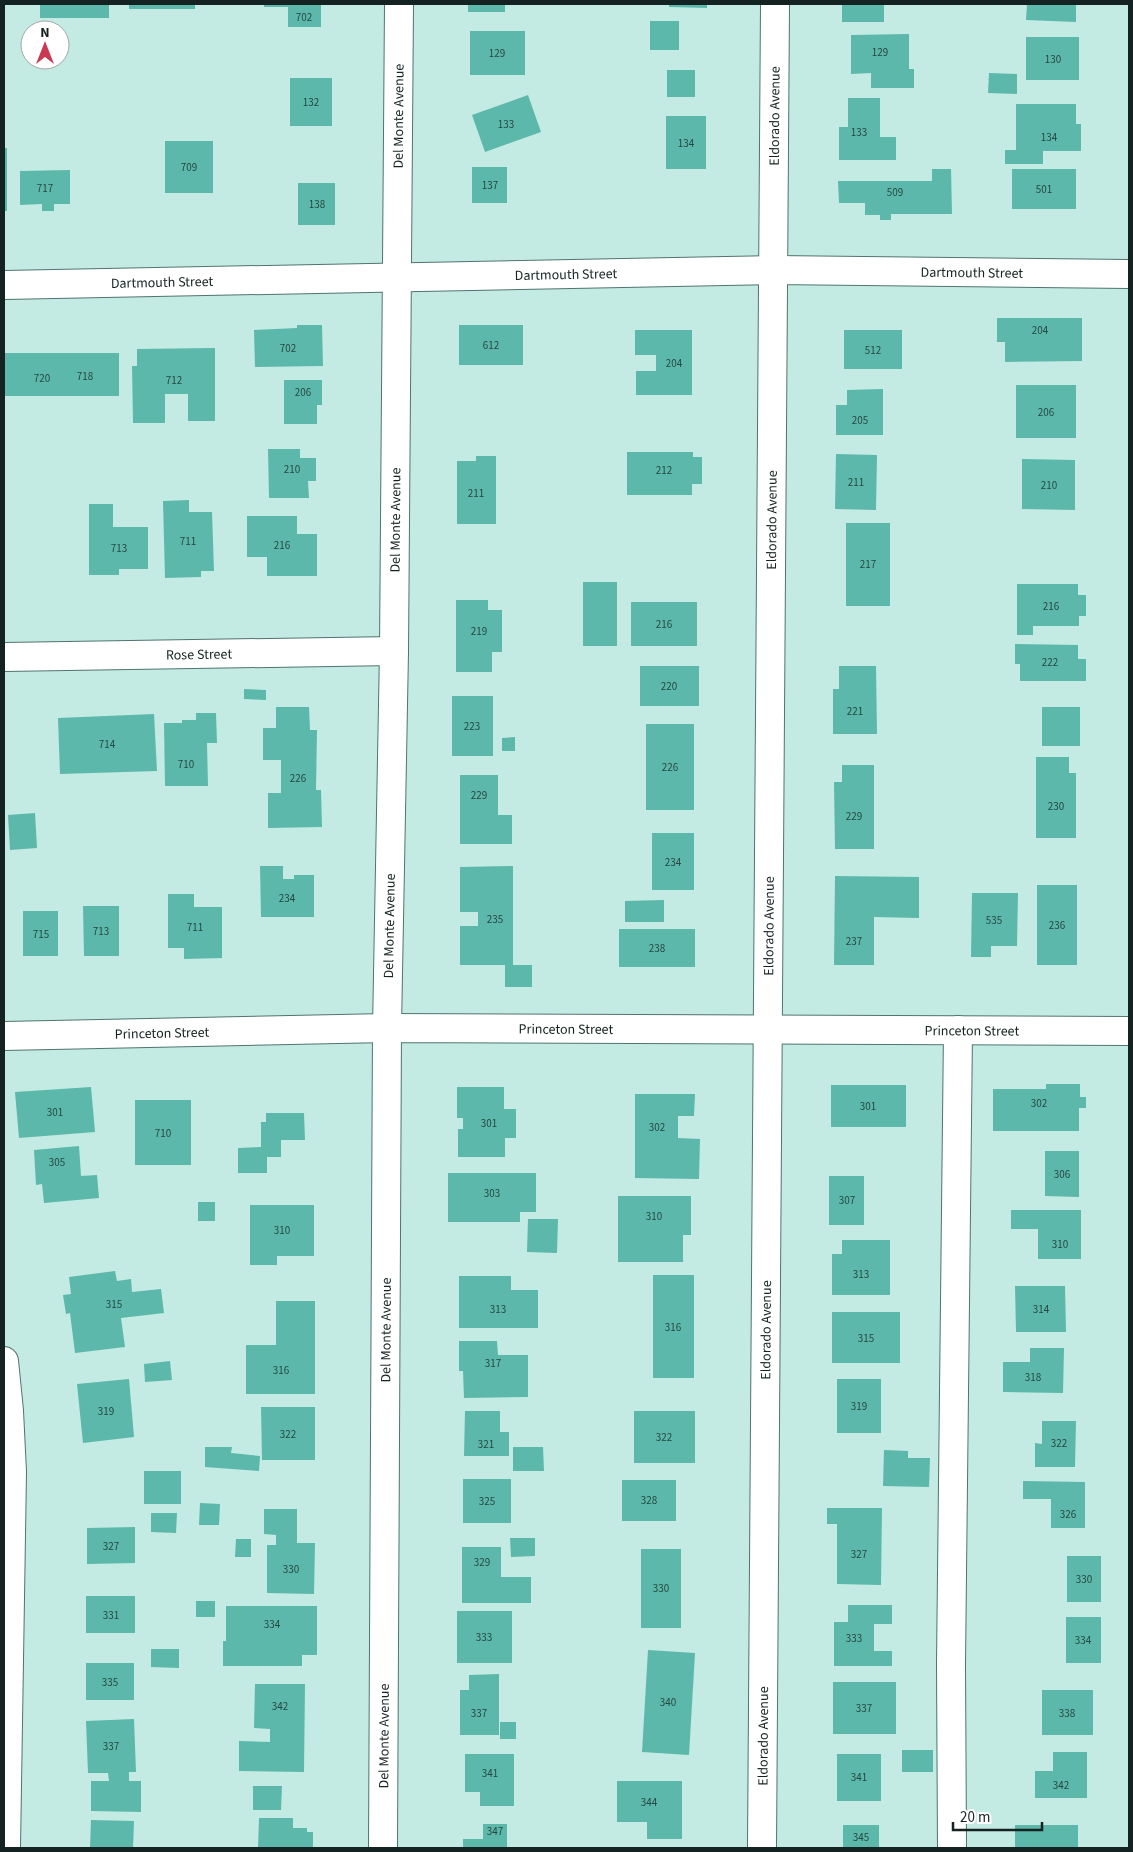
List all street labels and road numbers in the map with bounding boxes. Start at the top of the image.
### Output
street label: Del Monte Avenue [389,64,410,169]
street label: Eldorado Avenue [765,66,786,166]
street label: Dartmouth Street [921,263,1023,284]
street label: Dartmouth Street [515,264,618,286]
street label: Dartmouth Street [111,272,214,294]
street label: Del Monte Avenue [386,467,406,573]
street label: Eldorado Avenue [762,470,783,570]
street label: Rose Street [166,644,232,666]
street label: Del Monte Avenue [379,873,401,979]
street label: Eldorado Avenue [759,876,780,976]
street label: Princeton Street [519,1020,613,1040]
street label: Princeton Street [925,1021,1019,1042]
street label: Princeton Street [115,1023,210,1045]
street label: Del Monte Avenue [376,1277,397,1383]
street label: Eldorado Avenue [756,1280,777,1380]
street label: Del Monte Avenue [374,1683,395,1789]
street label: Eldorado Avenue [753,1686,774,1786]

